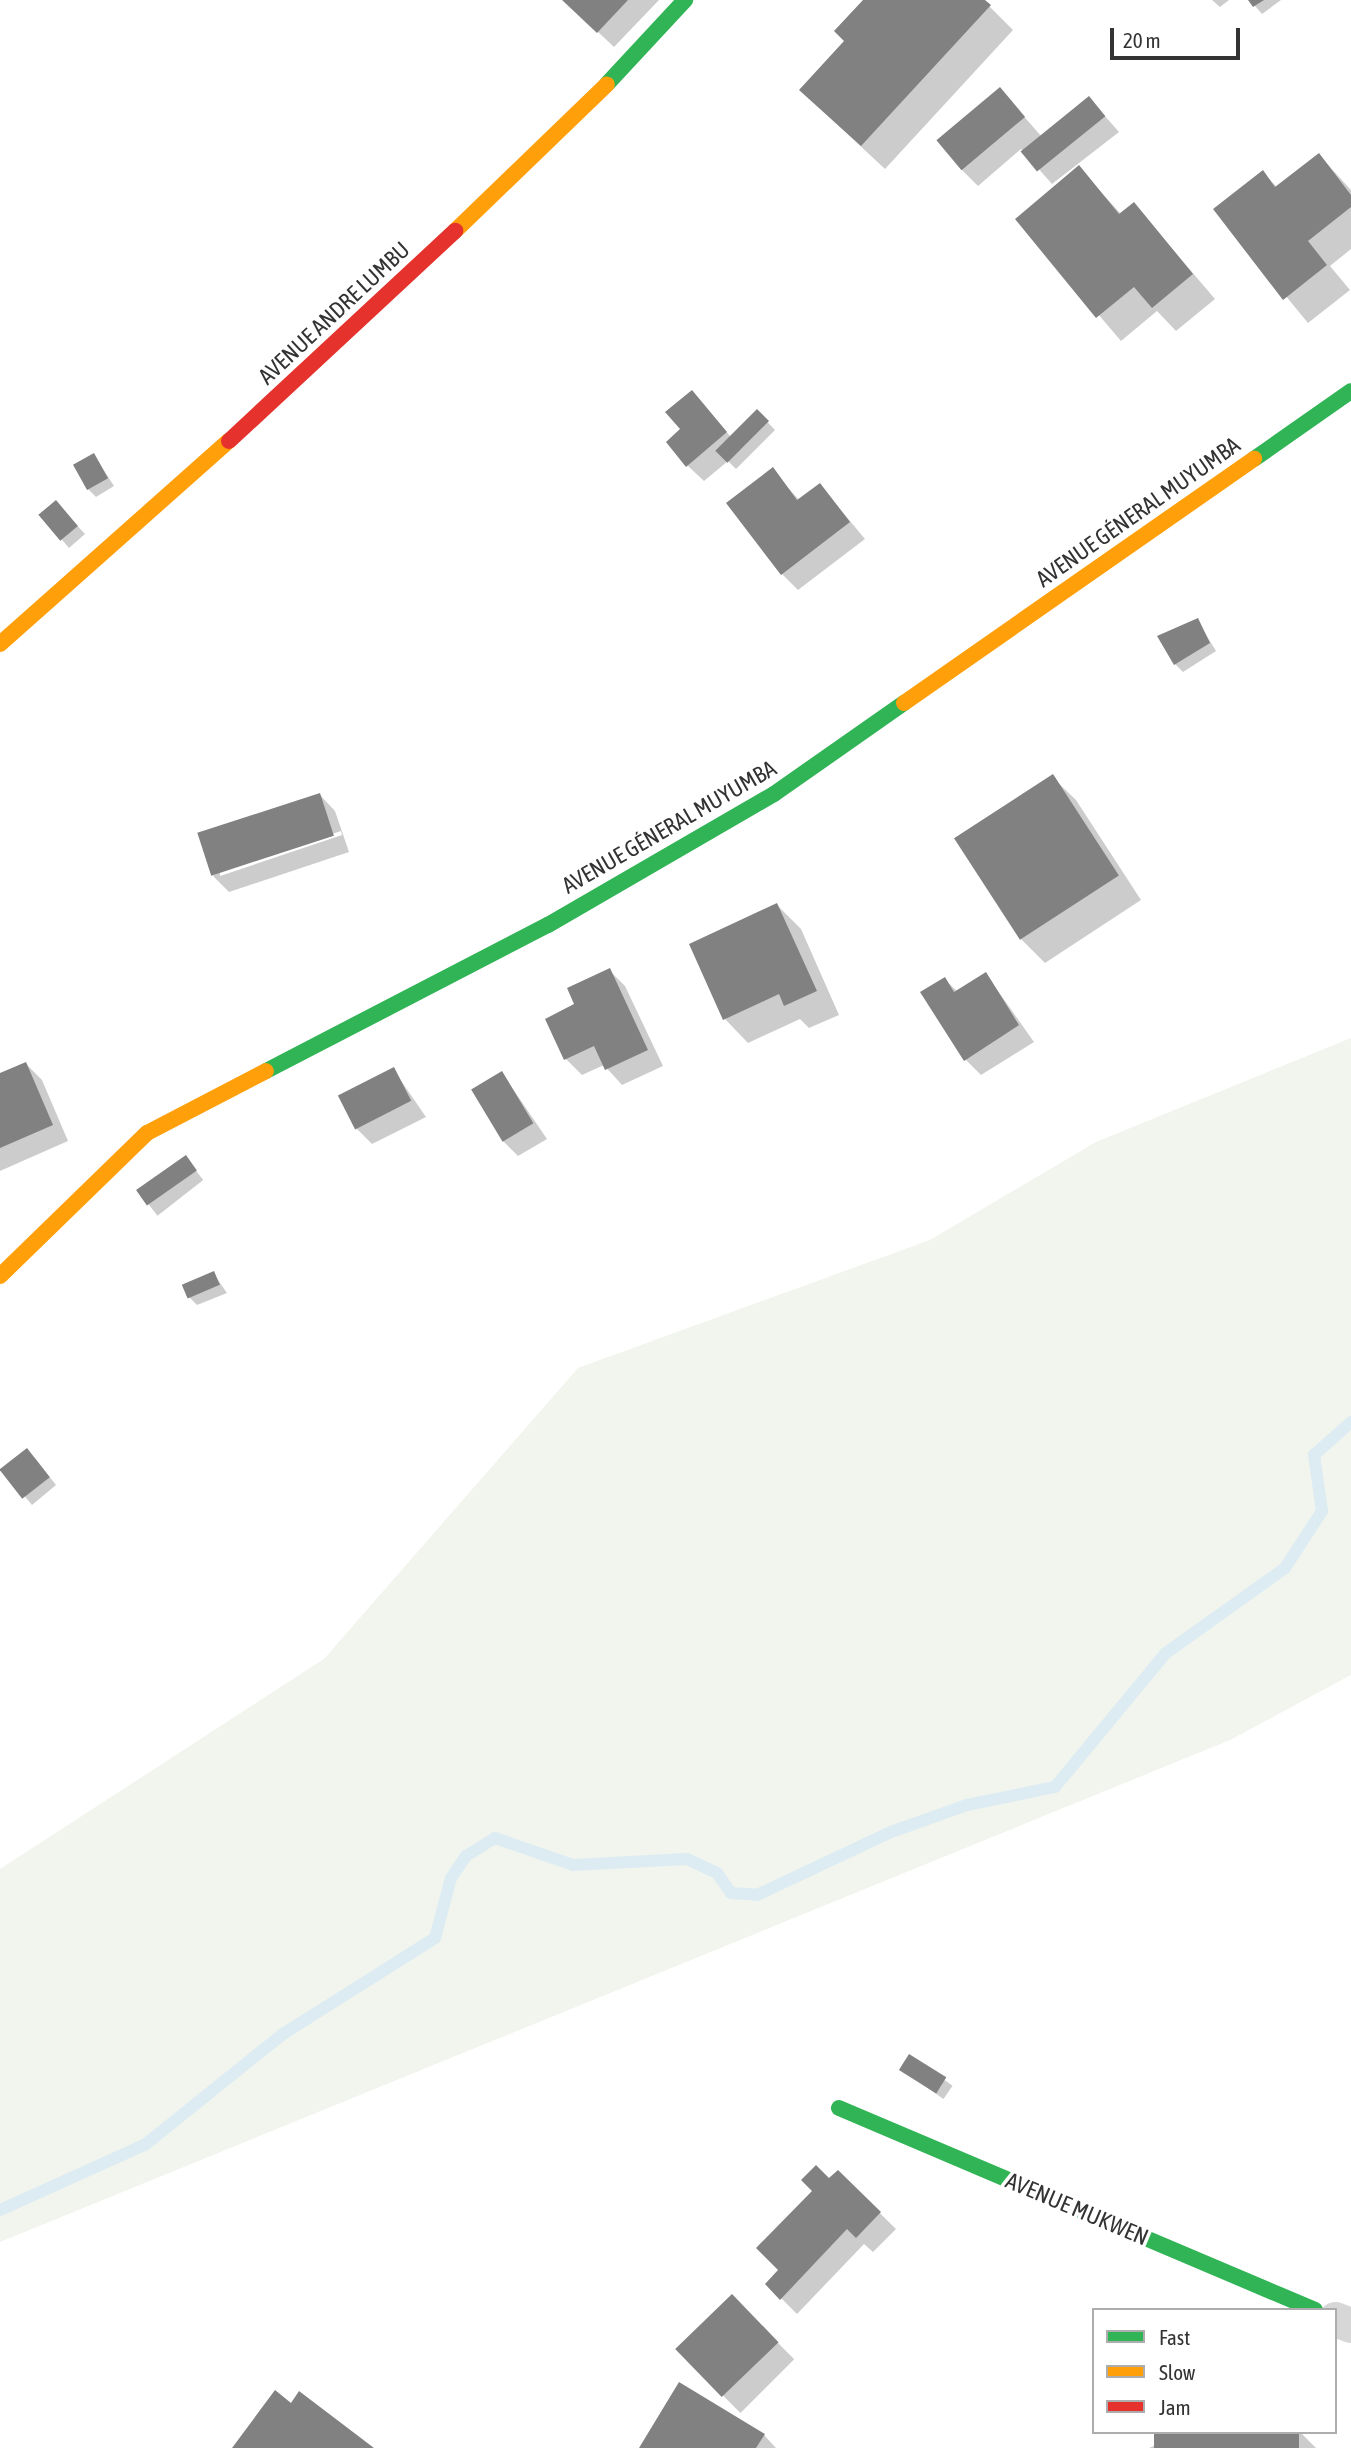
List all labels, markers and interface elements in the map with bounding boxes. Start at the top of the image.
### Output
scale bar [1113,14,1242,58]
text: 20 m [1123,28,1161,52]
street label: AVENUE ANDRE LUMBU [253,236,415,390]
street label: AVENUE GÉNERAL MUYUMBA [1031,431,1245,593]
street label: AVENUE GÉNERAL MUYUMBA [557,754,781,900]
street label: AVENUE MUKWEN [1002,2167,1152,2251]
legend [1092,2308,1337,2434]
text: Fast [1159,2325,1190,2349]
text: Slow [1159,2360,1195,2384]
text: Jam [1159,2395,1191,2419]

